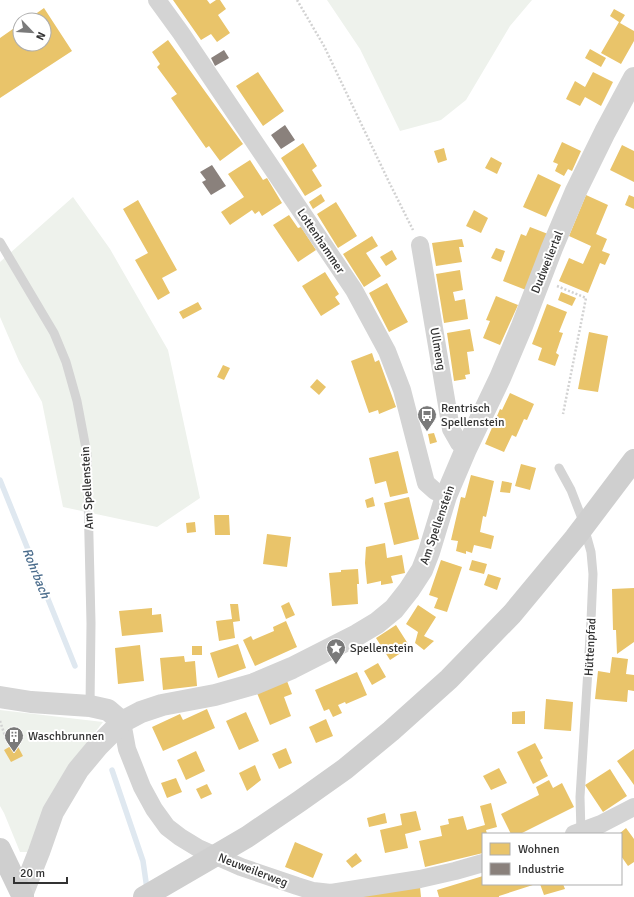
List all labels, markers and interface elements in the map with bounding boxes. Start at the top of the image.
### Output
north arrow [12,12,52,52]
text: N [33,30,48,42]
street label: Lottenhammer [293,206,348,277]
street label: Dudweilertal [528,228,567,296]
street label: Ullmeng [426,326,449,372]
place label: Rentrisch Spellenstein [441,401,505,430]
bus stop icon: Rentrisch Spellenstein [416,404,438,432]
street label: Am Spellenstein [78,446,97,530]
street label: Am Spellenstein [417,483,458,567]
water label: Rohrbach [19,546,54,602]
street label: Hüttenpfad [581,618,600,677]
place icon: Spellenstein [325,637,347,665]
place label: Spellenstein [350,641,414,656]
building icon: Waschbrunnen [3,725,25,753]
place label: Waschbrunnen [28,729,104,744]
legend [482,833,622,885]
text: Wohnen [518,842,560,857]
street label: Neuweilerweg [216,850,290,891]
scale bar [14,859,67,885]
text: Industrie [518,862,564,877]
text: 20 m [20,866,45,881]

